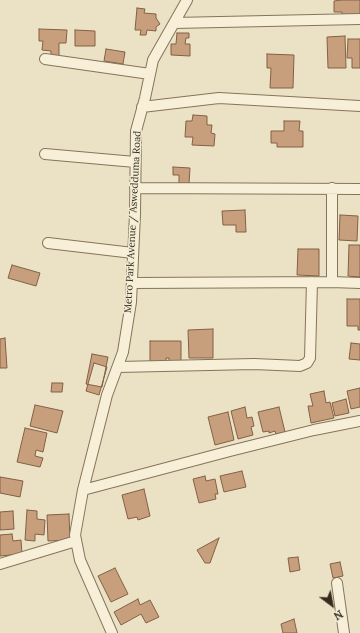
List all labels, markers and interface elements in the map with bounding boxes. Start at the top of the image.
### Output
street label: Metro Park Avenue / Aswedduma Road [122,131,144,313]
north arrow [312,585,352,625]
text: N [331,607,346,623]

